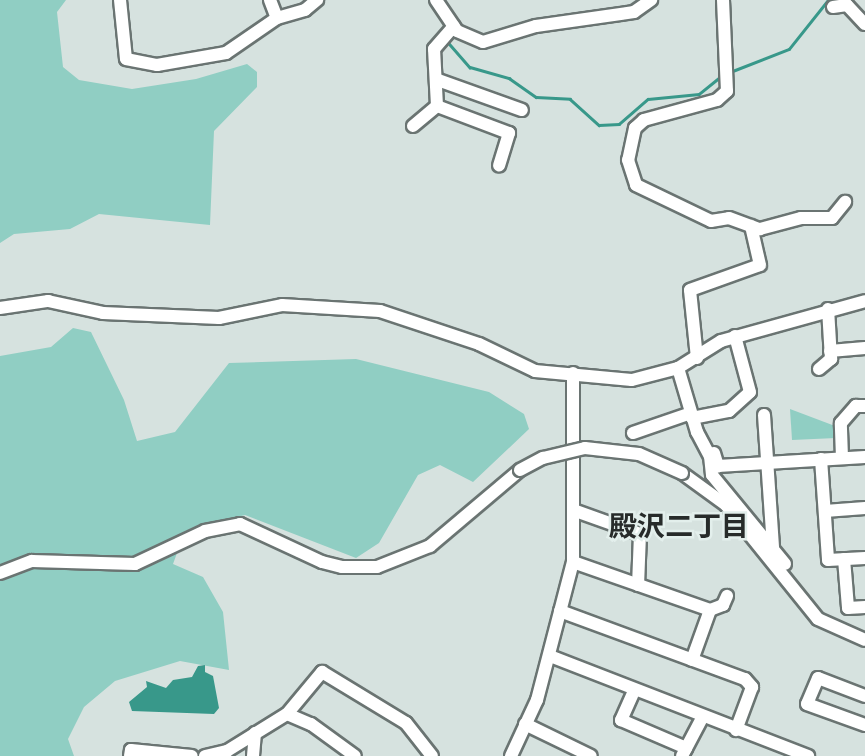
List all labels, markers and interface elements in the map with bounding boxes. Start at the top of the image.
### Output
district label: 殿沢二丁目 [609,508,749,542]

